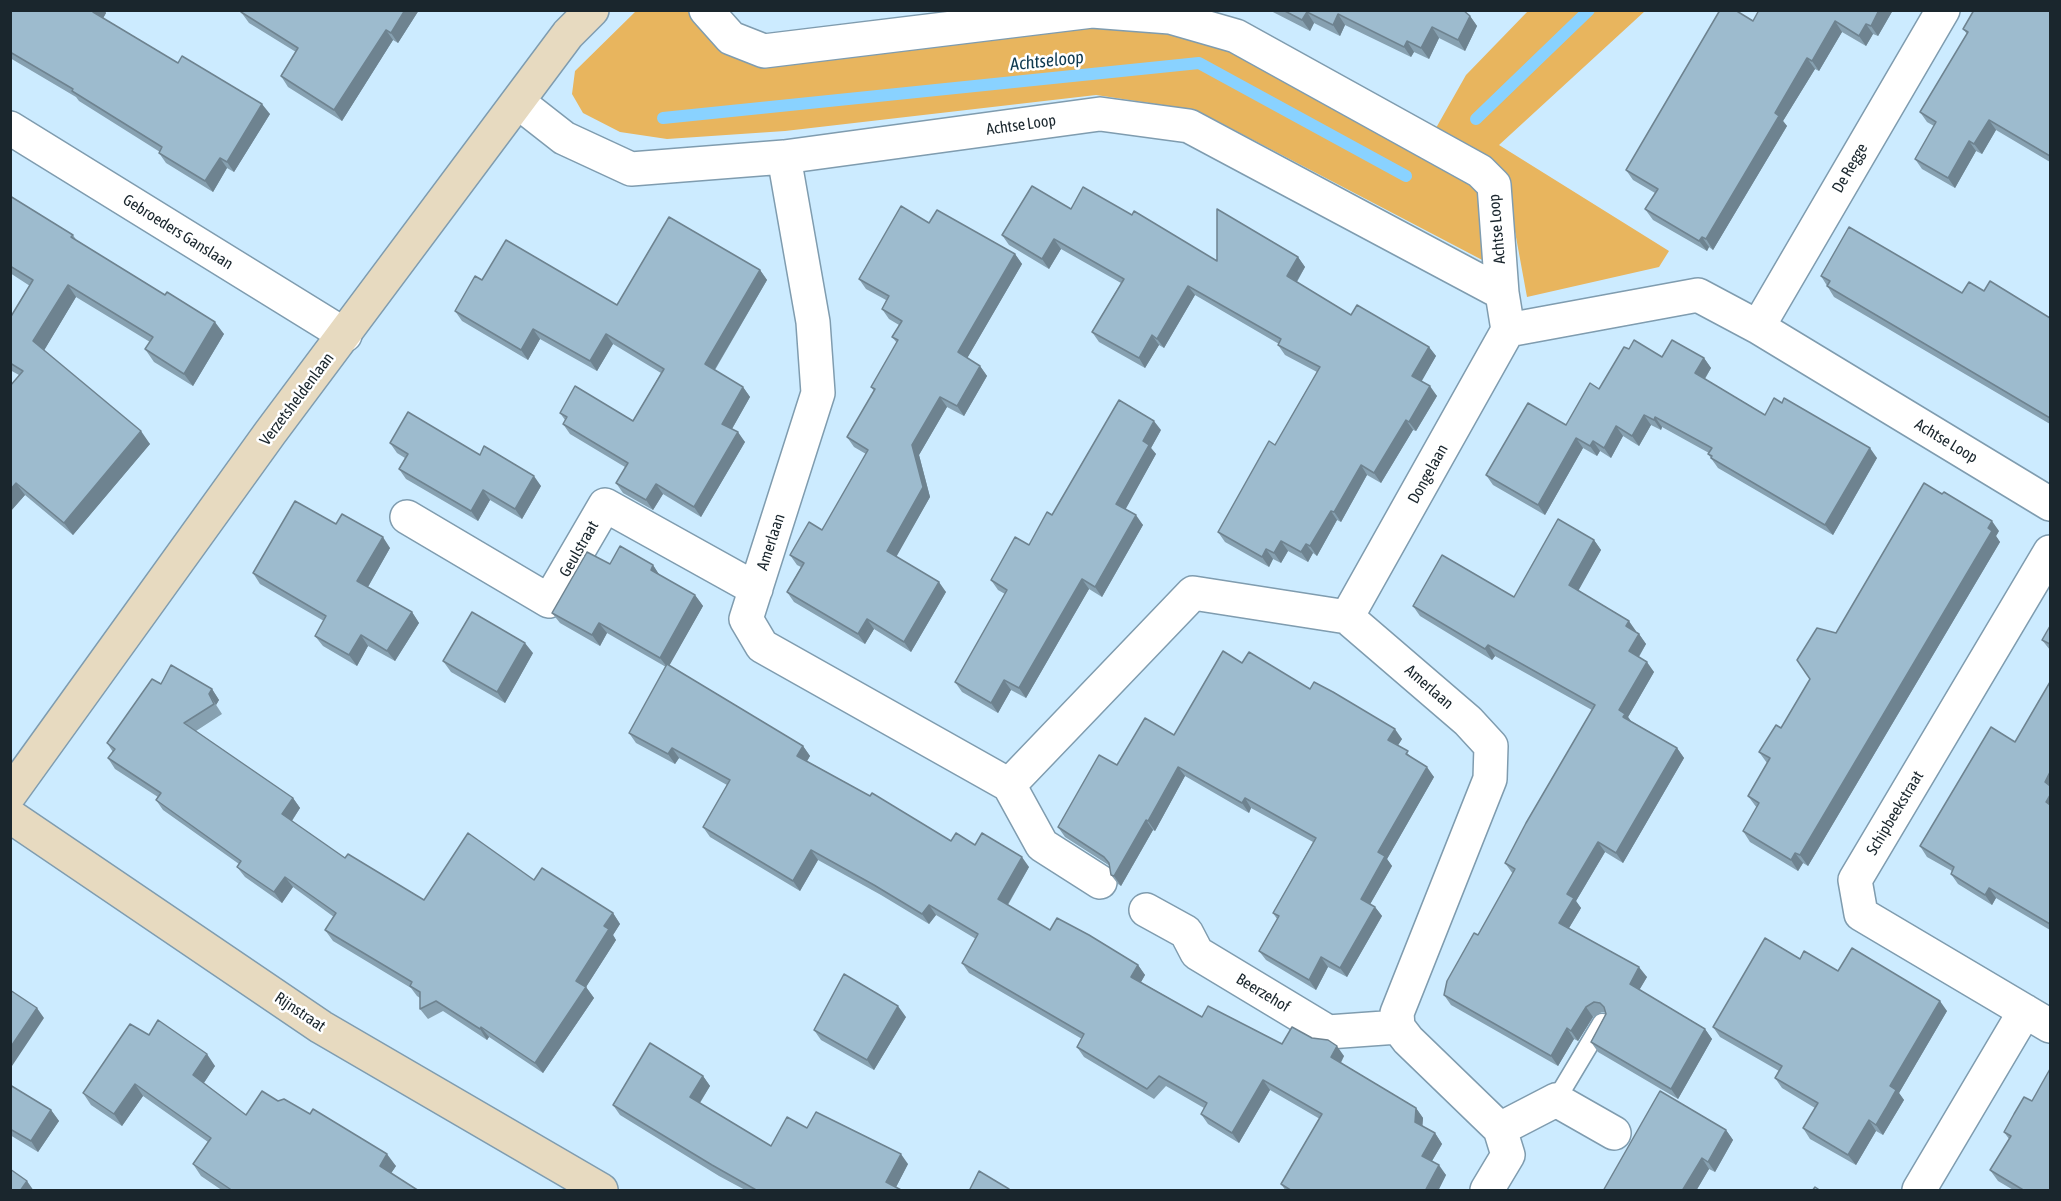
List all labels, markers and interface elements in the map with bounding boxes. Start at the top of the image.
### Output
water label: Achtseloop [1009,46,1085,76]
street label: Achtse Loop [985,111,1057,139]
street label: De Regge [1828,140,1872,196]
street label: Gebroeders Ganslaan [119,190,237,274]
street label: Achtse Loop [1484,193,1510,265]
street label: Verzetsheldenlaan [256,349,338,449]
street label: Achtse Loop [1911,415,1981,467]
street label: Dongelaan [1404,441,1452,507]
street label: Amerlaan [753,511,789,573]
street label: Geulstraat [555,517,603,581]
street label: Amerlaan [1401,661,1457,713]
street label: Schipbeekstraat [1862,767,1928,859]
street label: Beerzehof [1233,969,1293,1017]
street label: Rijnstraat [271,988,329,1036]

